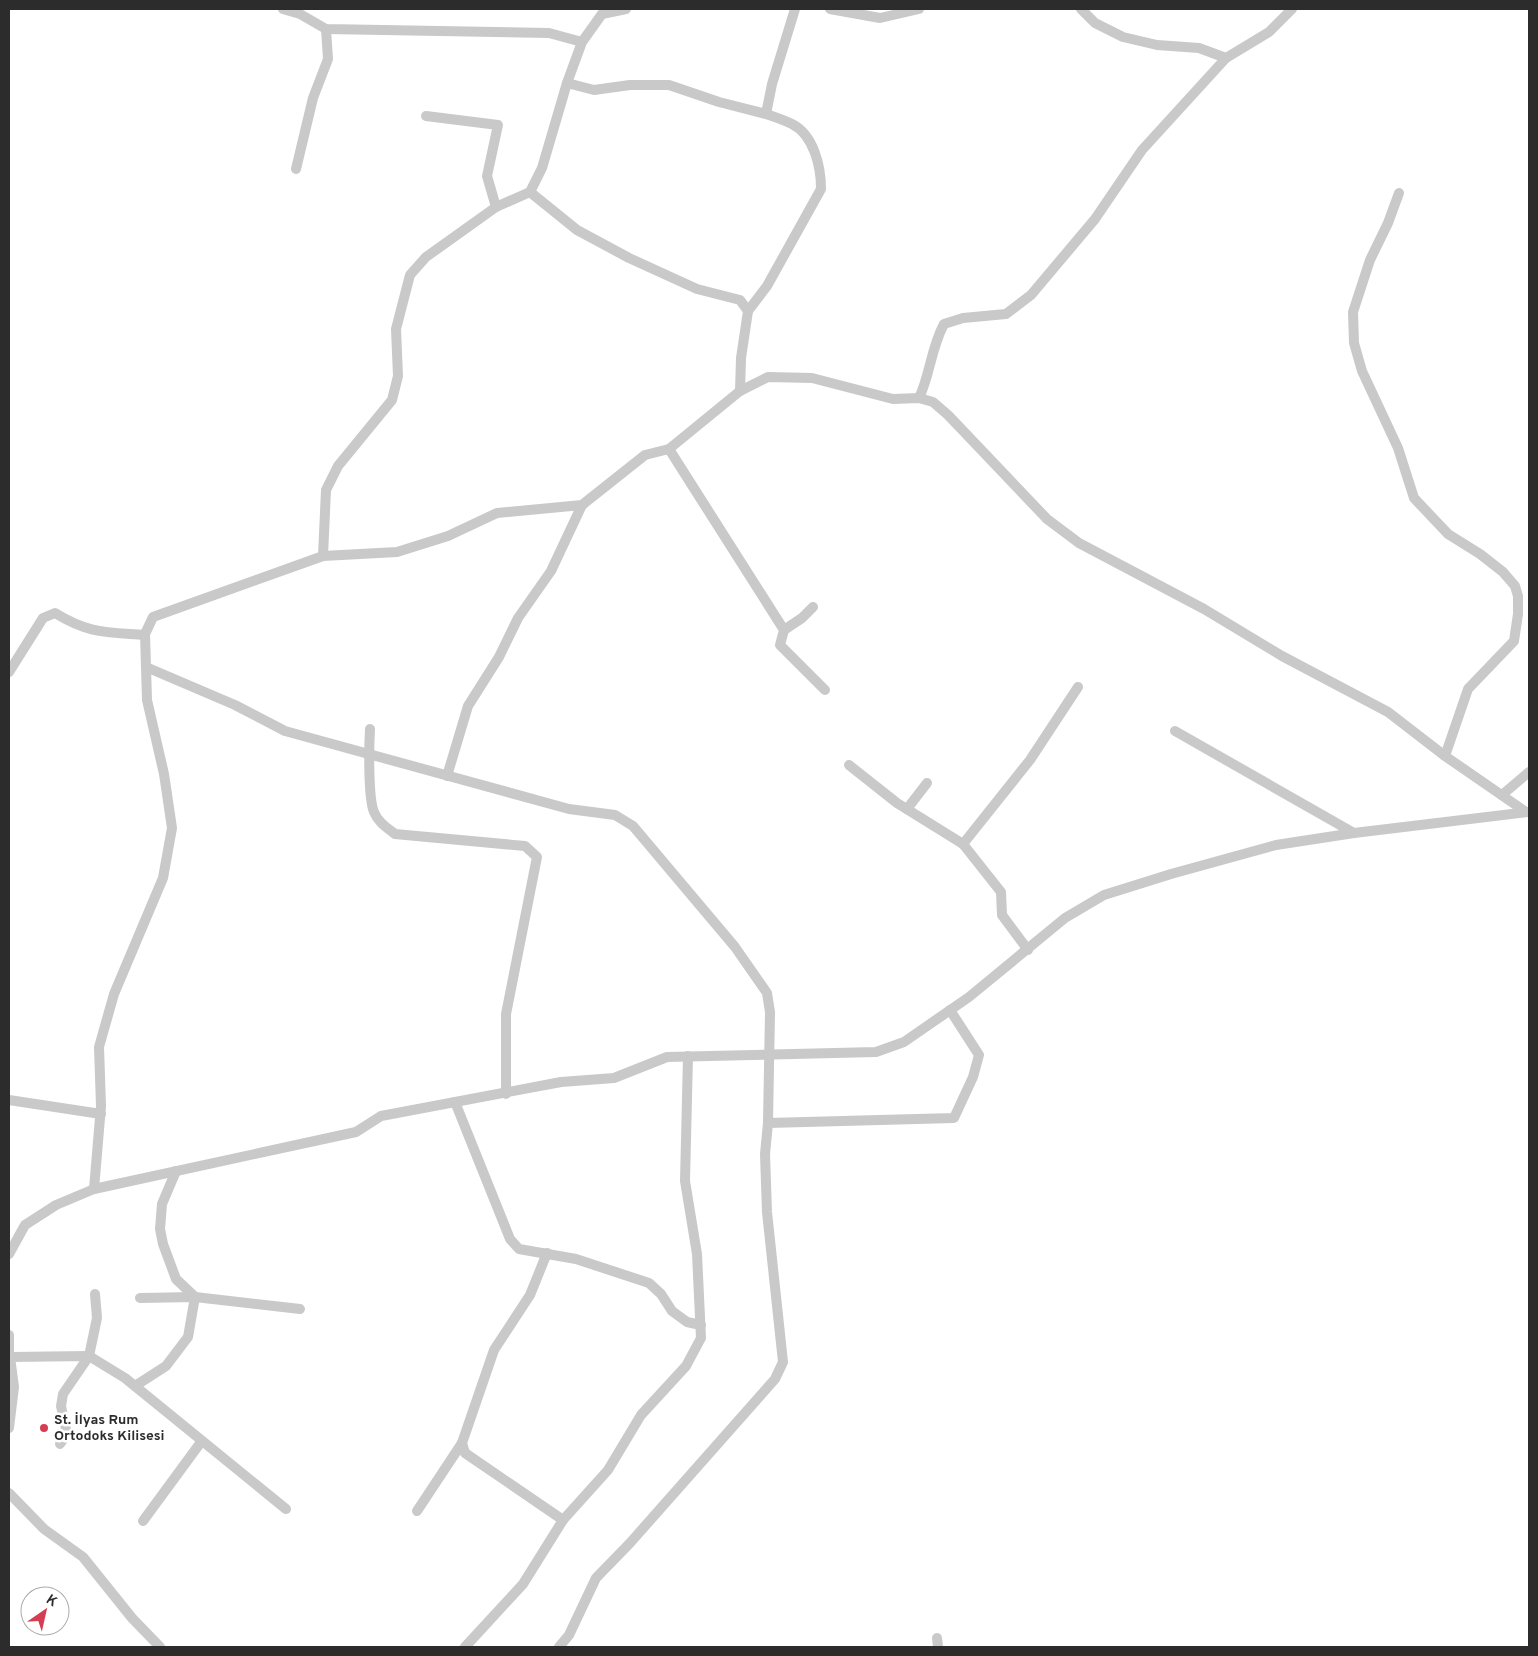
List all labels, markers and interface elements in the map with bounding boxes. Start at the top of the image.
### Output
place label: St. İlyas Rum Ortodoks Kilisesi [54,1412,165,1445]
marker: St. İlyas Rum Ortodoks Kilisesi [38,1422,50,1434]
north arrow [20,1586,70,1636]
text: K [43,1592,60,1611]

